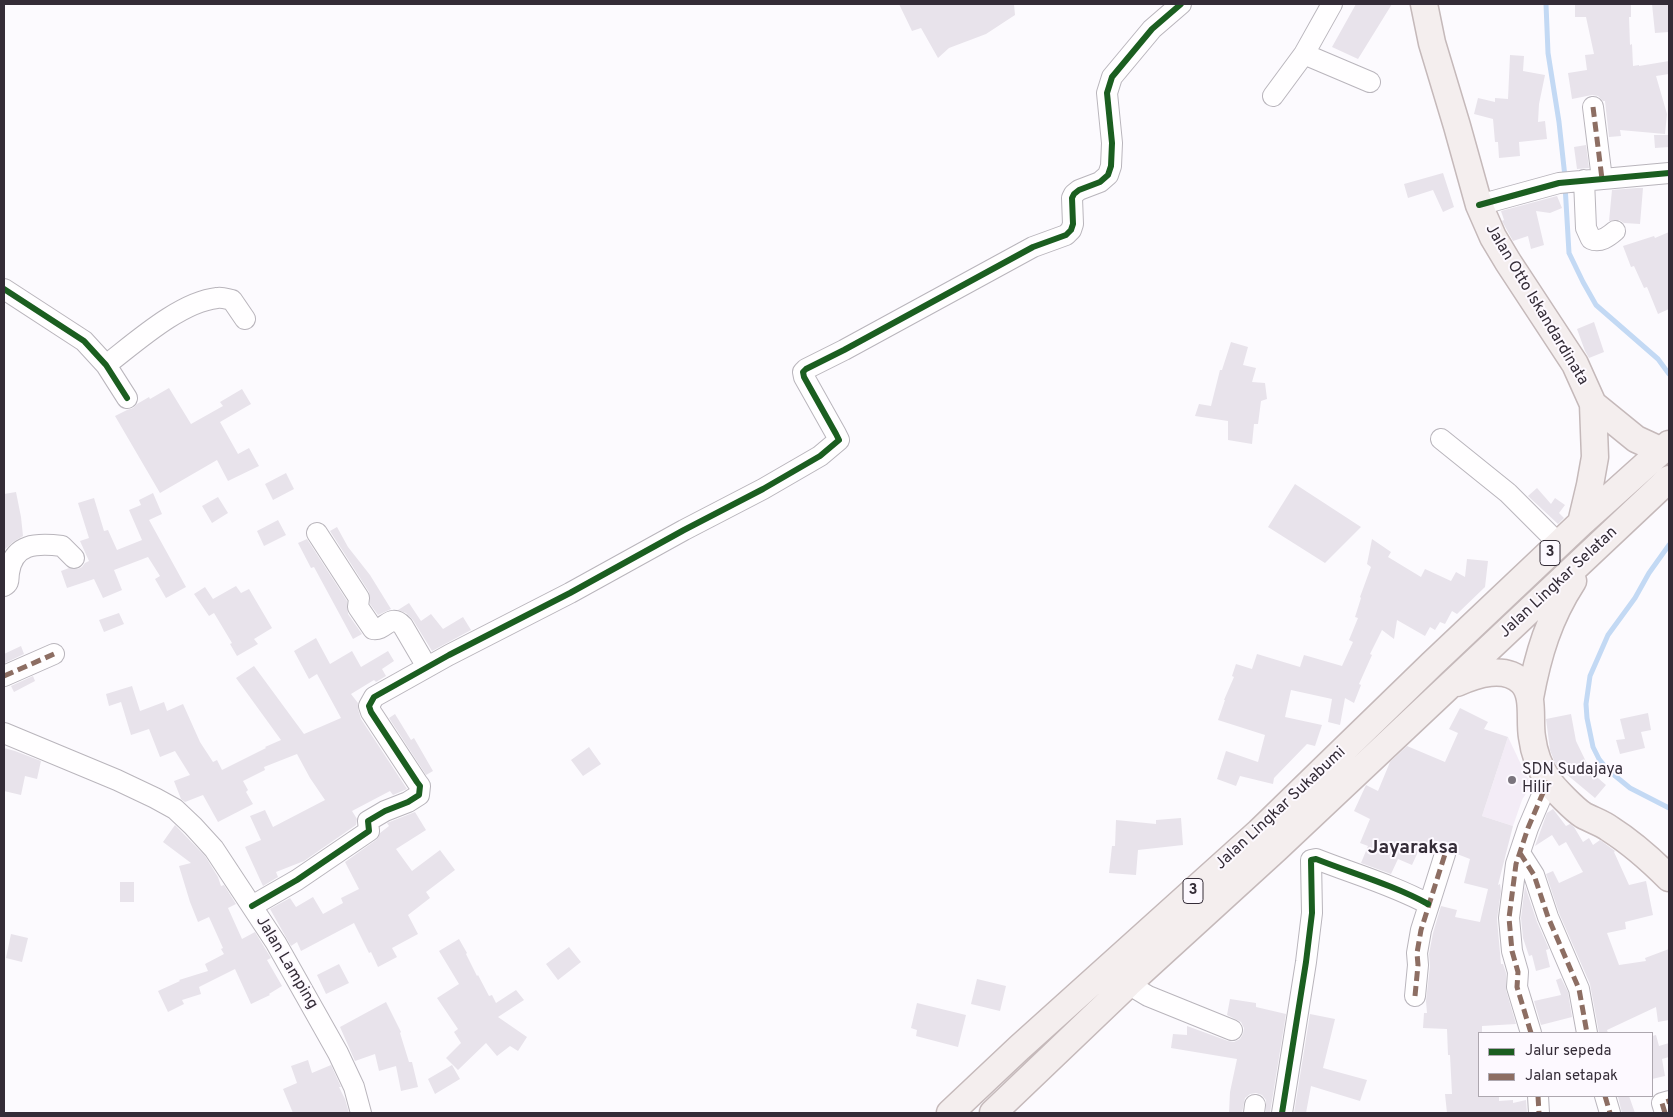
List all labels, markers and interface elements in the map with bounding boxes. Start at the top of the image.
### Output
street label: Jalan Otto Iskandardinata [1480,221,1592,389]
street label: Jalan Lingkar Selatan [1496,523,1622,643]
road number: 3 [1540,540,1560,566]
street label: Jalan Lingkar Sukabumi [1212,743,1350,875]
place label: SDN Sudajaya Hilir [1522,761,1623,799]
marker: SDN Sudajaya Hilir [1506,774,1518,786]
district label: Jayaraksa [1368,838,1458,860]
road number: 3 [1183,878,1203,904]
street label: Jalan Lamping [251,913,321,1013]
legend [1478,1032,1653,1097]
text: Jalur sepeda [1525,1042,1611,1061]
text: Jalan setapak [1525,1067,1618,1086]

